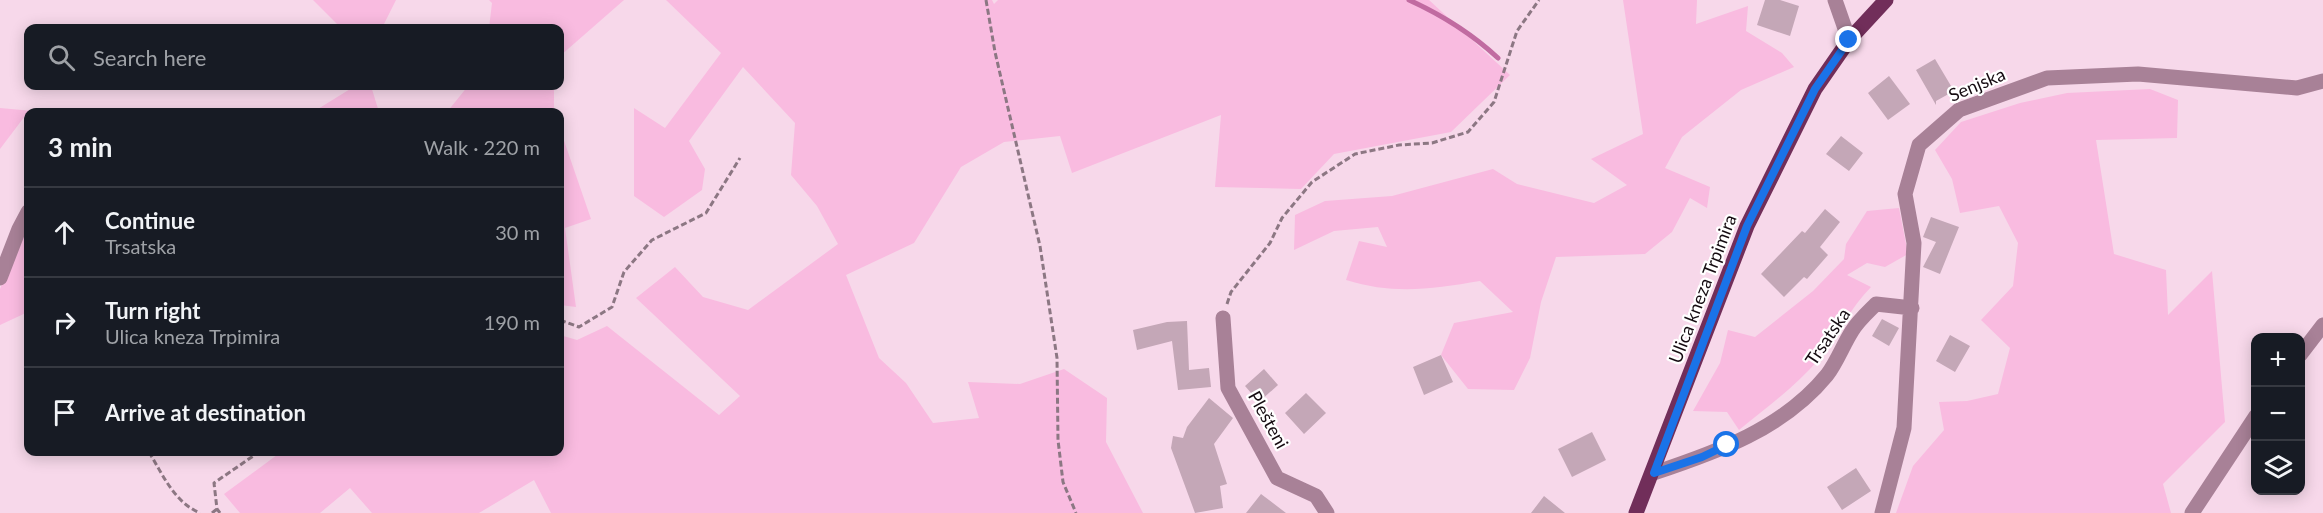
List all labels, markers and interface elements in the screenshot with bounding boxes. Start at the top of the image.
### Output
search box [24,24,564,90]
route end [1835,26,1861,52]
icon: search [45,41,78,74]
text: Search here [93,44,206,71]
street label: Senjska [1945,62,2008,106]
text: 3 min [48,131,112,163]
text: Walk · 220 m [424,135,540,159]
text: Continue [105,207,195,234]
street label: Ulica kneza Trpimira [1664,211,1741,366]
icon: ahead [48,216,81,249]
text: 30 m [495,220,540,244]
text: Trsatska [105,234,176,258]
text: Turn right [105,297,200,324]
street label: Trsatska [1800,304,1854,369]
icon: right [48,306,81,339]
text: 190 m [484,310,540,334]
text: Ulica kneza Trpimira [105,324,280,348]
map controls [2251,333,2305,495]
button: + [2251,333,2305,387]
street label: Plešteni [1244,387,1294,452]
button: − [2251,387,2305,441]
icon: arrive [48,396,81,429]
text: Arrive at destination [105,399,306,426]
route start [1713,431,1739,457]
button: layers [2251,441,2305,495]

